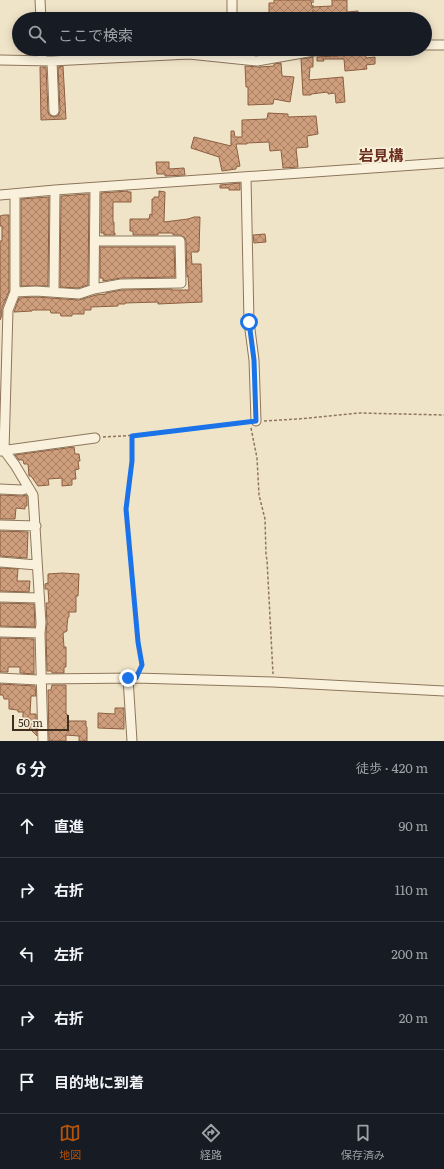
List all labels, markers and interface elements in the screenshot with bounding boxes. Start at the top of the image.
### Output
search box [12,12,432,56]
icon: search [26,23,48,45]
text: ここで検索 [58,23,133,46]
district label: 岩見構 [358,143,404,166]
route start [240,313,258,331]
route end [119,669,137,687]
scale bar [12,713,69,732]
text: 50 m [18,714,43,730]
text: 6 分 [16,755,46,780]
text: 徒歩 · 420 m [356,758,428,777]
text: 直進 [54,814,84,837]
icon: ahead [16,815,38,837]
text: 90 m [398,816,428,835]
text: 右折 [54,878,84,901]
icon: right [16,879,38,901]
text: 110 m [395,880,428,899]
text: 左折 [54,942,84,965]
icon: left [16,943,38,965]
text: 200 m [391,944,428,963]
text: 右折 [54,1006,84,1029]
icon: right [16,1007,38,1029]
text: 20 m [399,1008,428,1027]
text: 目的地に到着 [54,1070,144,1093]
icon: arrive [16,1071,38,1093]
tab: 地図 [59,1122,81,1162]
tab: 経路 [200,1122,222,1162]
tab: 保存済み [341,1122,385,1162]

